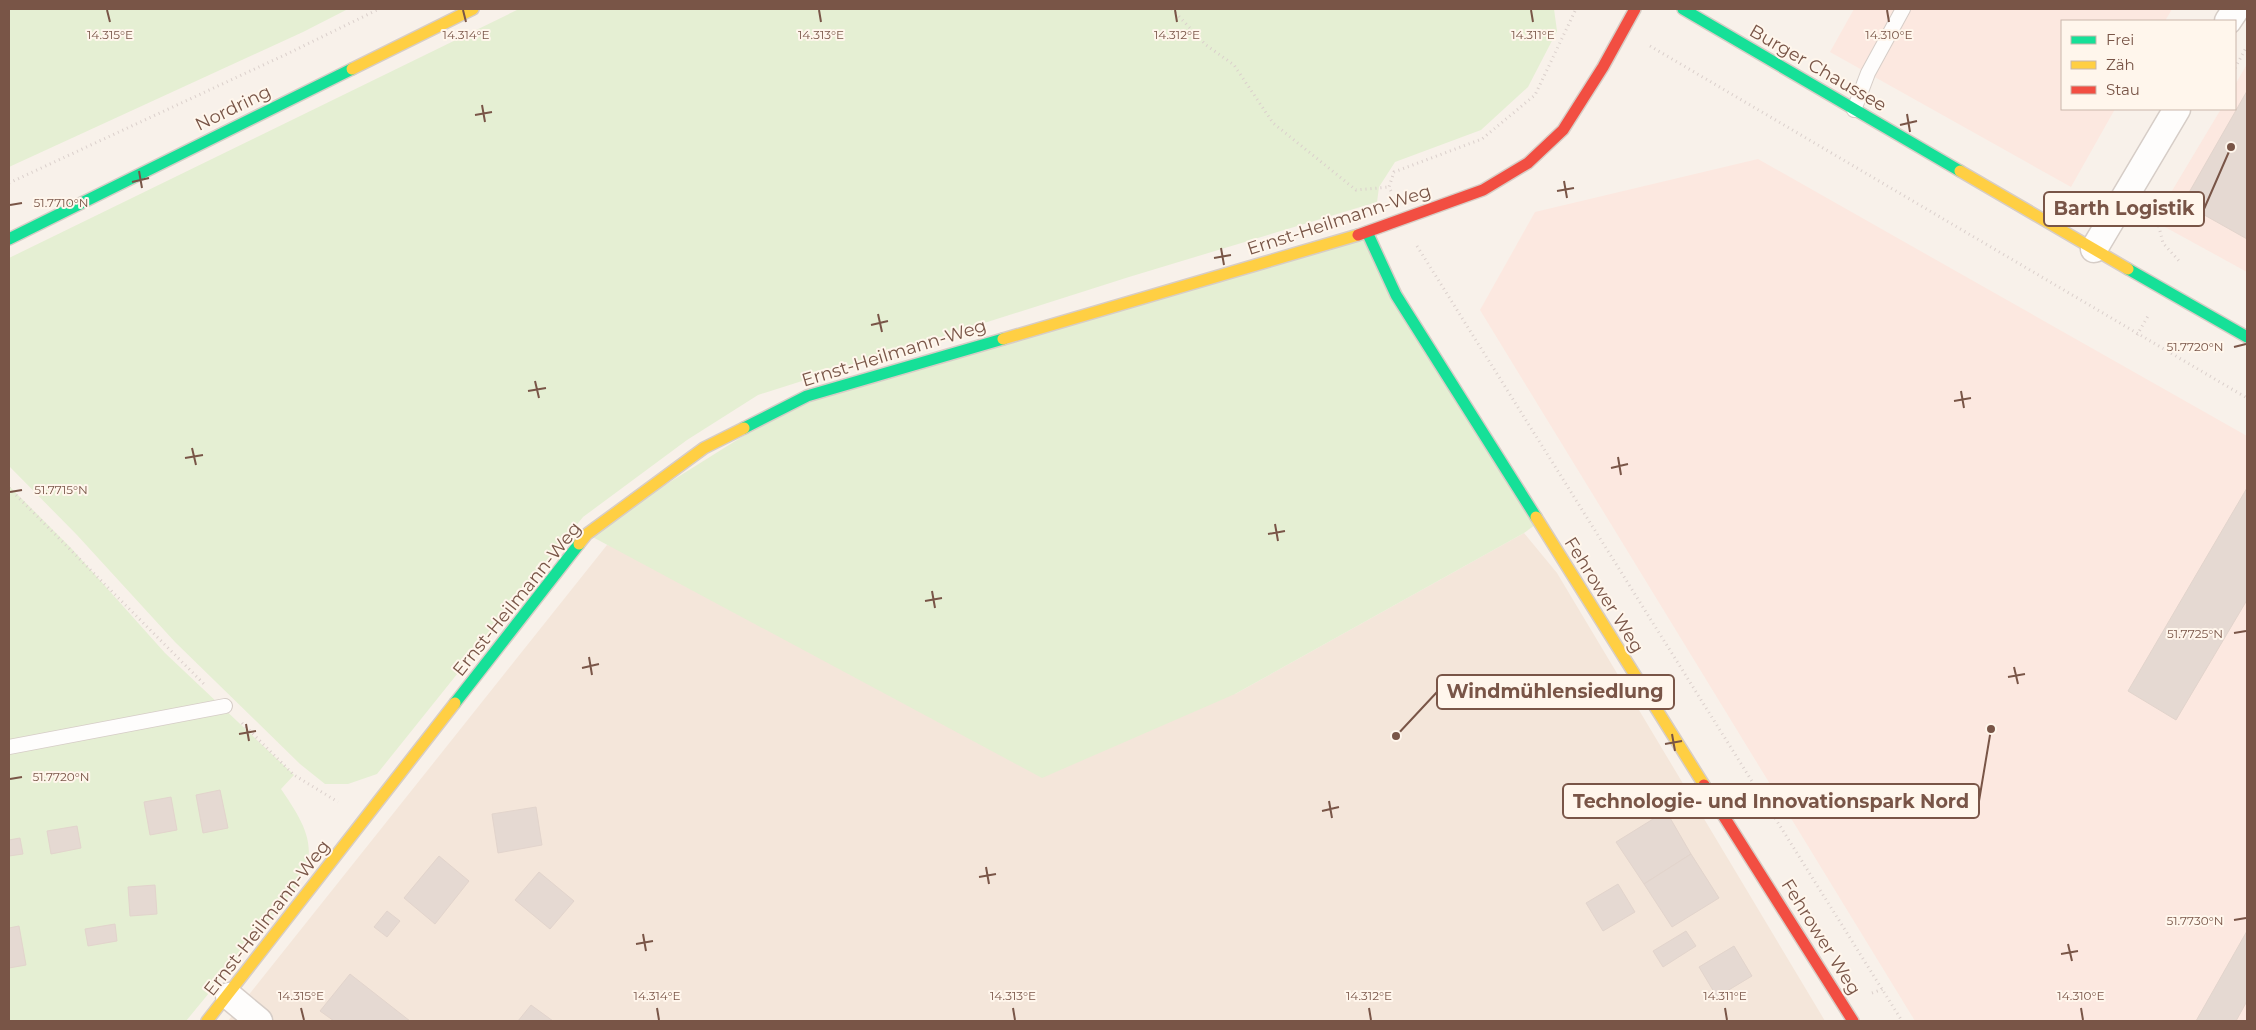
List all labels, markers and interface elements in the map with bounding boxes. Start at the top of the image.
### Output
street label: Burger Chaussee [1745,20,1891,116]
legend [2061,20,2236,110]
text: 14.315°E [87,27,133,42]
text: 14.314°E [443,27,489,42]
text: 14.313°E [798,27,844,42]
text: 14.312°E [1154,27,1200,42]
text: 14.311°E [1511,27,1555,42]
text: 14.310°E [1865,27,1913,42]
text: Frei [2106,30,2134,49]
text: Zäh [2106,55,2135,74]
street label: Nordring [192,80,274,136]
text: Stau [2106,80,2140,99]
street label: Ernst-Heilmann-Weg [1244,180,1434,260]
callout: Barth Logistik [2044,192,2204,226]
text: 51.7710°N [34,195,88,210]
text: Barth Logistik [2054,197,2195,220]
street label: Ernst-Heilmann-Weg [799,314,989,392]
text: 51.7720°N [2166,339,2224,354]
text: 51.7715°N [34,482,88,497]
street label: Ernst-Heilmann-Weg [448,517,586,681]
street label: Fehrower Weg [1560,533,1648,657]
text: 51.7725°N [2167,626,2223,641]
callout: Windmühlensiedlung [1437,675,1674,709]
text: Windmühlensiedlung [1446,680,1664,703]
text: 51.7720°N [32,769,90,784]
callout: Technologie- und Innovationspark Nord [1563,784,1979,818]
text: Technologie- und Innovationspark Nord [1573,790,1969,813]
street label: Ernst-Heilmann-Weg [199,836,335,1000]
street label: Fehrower Weg [1777,875,1865,999]
text: 51.7730°N [2166,913,2224,928]
text: 14.315°E [278,988,324,1003]
text: 14.314°E [634,988,680,1003]
text: 14.313°E [990,988,1036,1003]
text: 14.312°E [1346,988,1392,1003]
text: 14.311°E [1703,988,1747,1003]
text: 14.310°E [2057,988,2105,1003]

